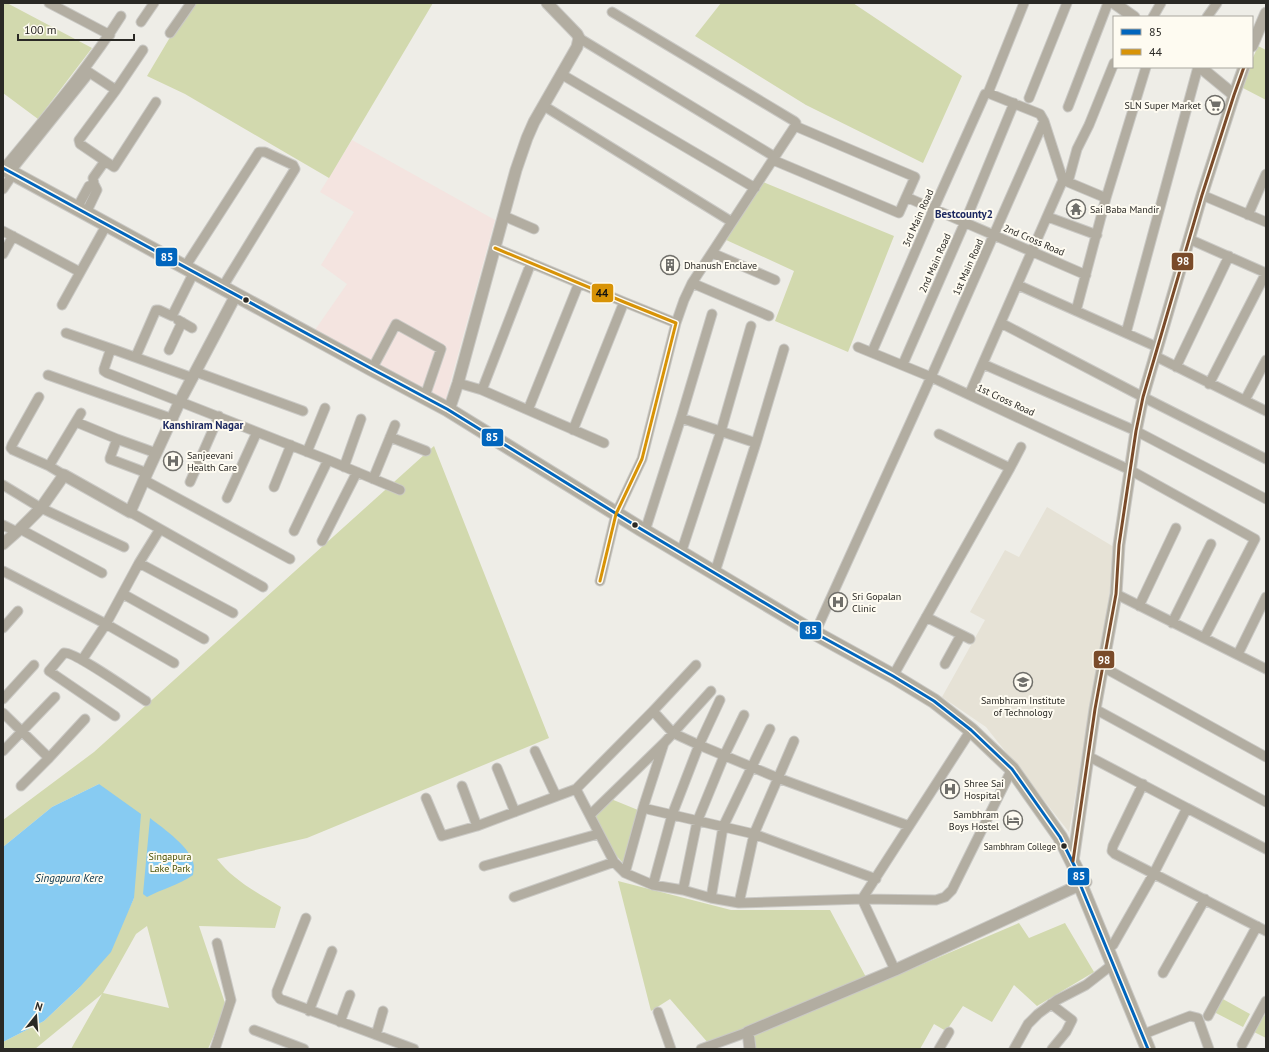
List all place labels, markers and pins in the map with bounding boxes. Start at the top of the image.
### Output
supermarket icon: SLN Super Market [1204,94,1226,116]
place label: SLN Super Market [1124,99,1202,112]
temple icon: Sai Baba Mandir [1065,198,1087,220]
place label: Sai Baba Mandir [1090,203,1160,216]
building icon: Dhanush Enclave [659,254,681,276]
place label: Dhanush Enclave [684,259,757,272]
unlabelled marker [241,295,251,305]
place label: Sanjeevani Health Care [187,449,237,474]
hospital icon: Sanjeevani Health Care [162,450,184,472]
unlabelled marker [630,520,640,530]
place label: Sri Gopalan Clinic [852,590,901,615]
hospital icon: Sri Gopalan Clinic [827,591,849,613]
school or university icon: Sambhram Institute of Technology [1012,671,1034,693]
place label: Sambhram Institute of Technology [981,694,1065,719]
place label: Shree Sai Hospital [964,777,1004,802]
hospital icon: Shree Sai Hospital [939,778,961,800]
place label: Sambhram Boys Hostel [949,808,999,833]
hotel icon: Sambhram Boys Hostel [1002,809,1024,831]
place label: Sambhram College [984,841,1056,852]
marker: Sambhram College [1059,841,1069,851]

